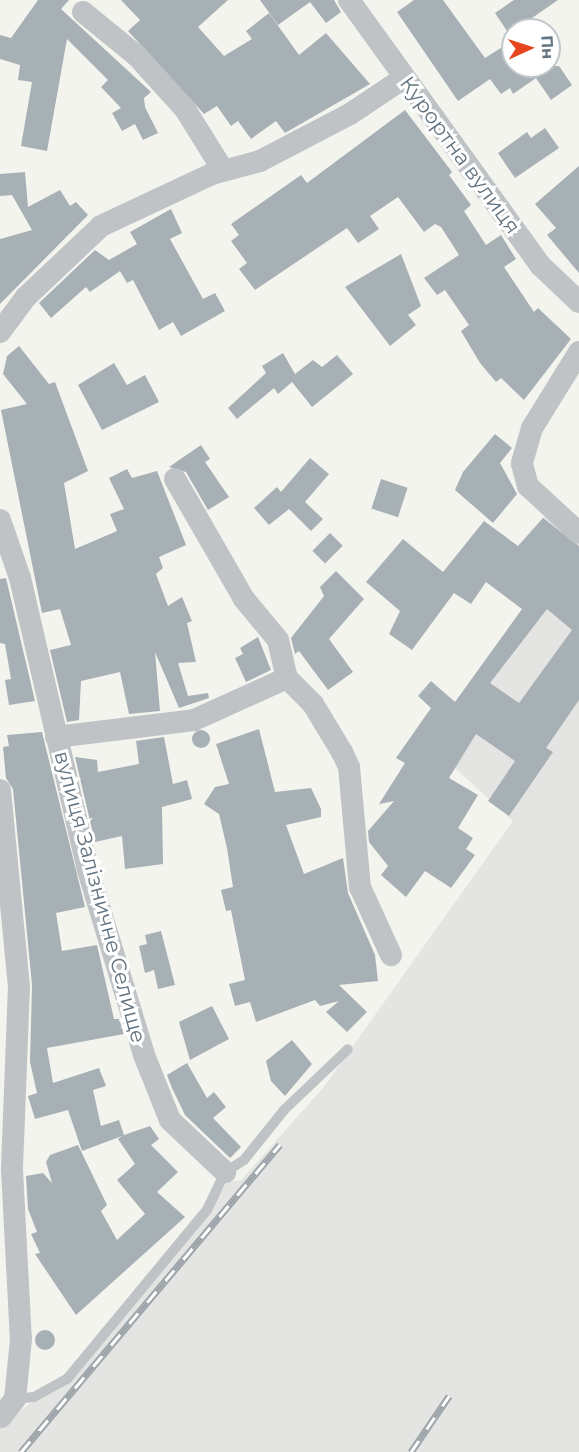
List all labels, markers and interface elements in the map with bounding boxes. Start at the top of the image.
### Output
north arrow [501,18,561,78]
text: Пн [537,35,558,60]
street label: Курортна вулиця [394,71,526,239]
street label: вулиця Залізничне Селище [49,748,151,1046]

